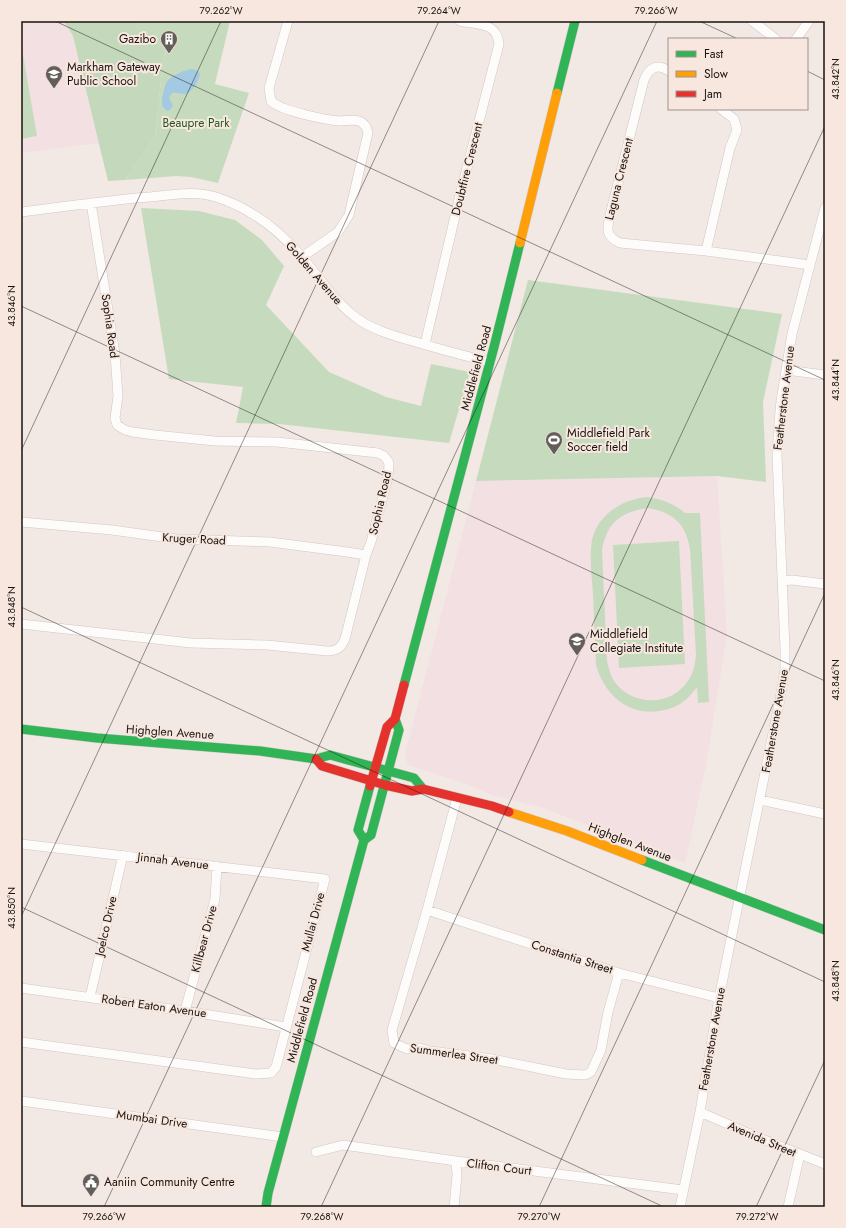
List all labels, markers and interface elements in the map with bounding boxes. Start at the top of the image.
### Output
text: 79.262°W [199,3,243,18]
text: 79.264°W [417,3,461,18]
text: 79.266°W [634,3,678,18]
building icon: Gazibo [159,29,179,54]
place label: Gazibo [119,30,156,48]
legend [668,38,808,110]
text: Fast [704,45,723,63]
place label: Markham Gateway Public School [67,58,161,90]
text: 43.842°N [828,58,843,100]
school or university icon: Markham Gateway Public School [44,64,64,89]
text: Slow [704,65,729,83]
text: Jam [702,85,722,103]
park label: Beaupre Park [163,114,230,132]
street label: Doubtfire Crescent [447,120,487,217]
street label: Laguna Crescent [600,136,638,222]
street label: Golden Avenue [281,237,347,309]
text: 43.846°N [4,285,19,327]
street label: Sophia Road [97,293,123,359]
street label: Middlefield Road [456,324,496,412]
street label: Featherstone Avenue [769,345,799,451]
text: 43.844°N [828,359,843,401]
place label: Middlefield Park Soccer field [567,424,650,456]
sports icon: Middlefield Park Soccer field [544,430,564,455]
street label: Sophia Road [364,469,396,537]
street label: Kruger Road [162,528,226,550]
text: 43.848°N [4,586,19,628]
place label: Middlefield Collegiate Institute [590,625,683,657]
school or university icon: Middlefield Collegiate Institute [567,631,587,656]
text: 43.846°N [828,659,843,701]
street label: Featherstone Avenue [757,668,793,774]
street label: Highglen Avenue [126,720,214,744]
street label: Highglen Avenue [586,818,674,866]
street label: Jinnah Avenue [134,847,210,874]
text: 43.850°N [4,887,19,929]
street label: Mullai Drive [296,890,330,954]
street label: Joelco Drive [90,894,122,960]
street label: Killbear Drive [186,904,222,974]
street label: Constantia Street [529,935,615,979]
text: 43.848°N [828,960,843,1002]
street label: Middlefield Road [282,976,322,1064]
street label: Featherstone Avenue [694,986,730,1092]
street label: Robert Eaton Avenue [100,990,208,1022]
street label: Summerlea Street [409,1039,499,1069]
street label: Mumbai Drive [115,1105,189,1133]
street label: Avenida Street [725,1116,799,1162]
street label: Clifton Court [466,1154,532,1180]
public building icon: Aaniin Community Centre [81,1172,101,1197]
place label: Aaniin Community Centre [104,1173,235,1191]
text: 79.266°W [82,1209,126,1224]
text: 79.268°W [301,1209,344,1224]
text: 79.270°W [518,1209,561,1224]
text: 79.272°W [736,1209,778,1224]

